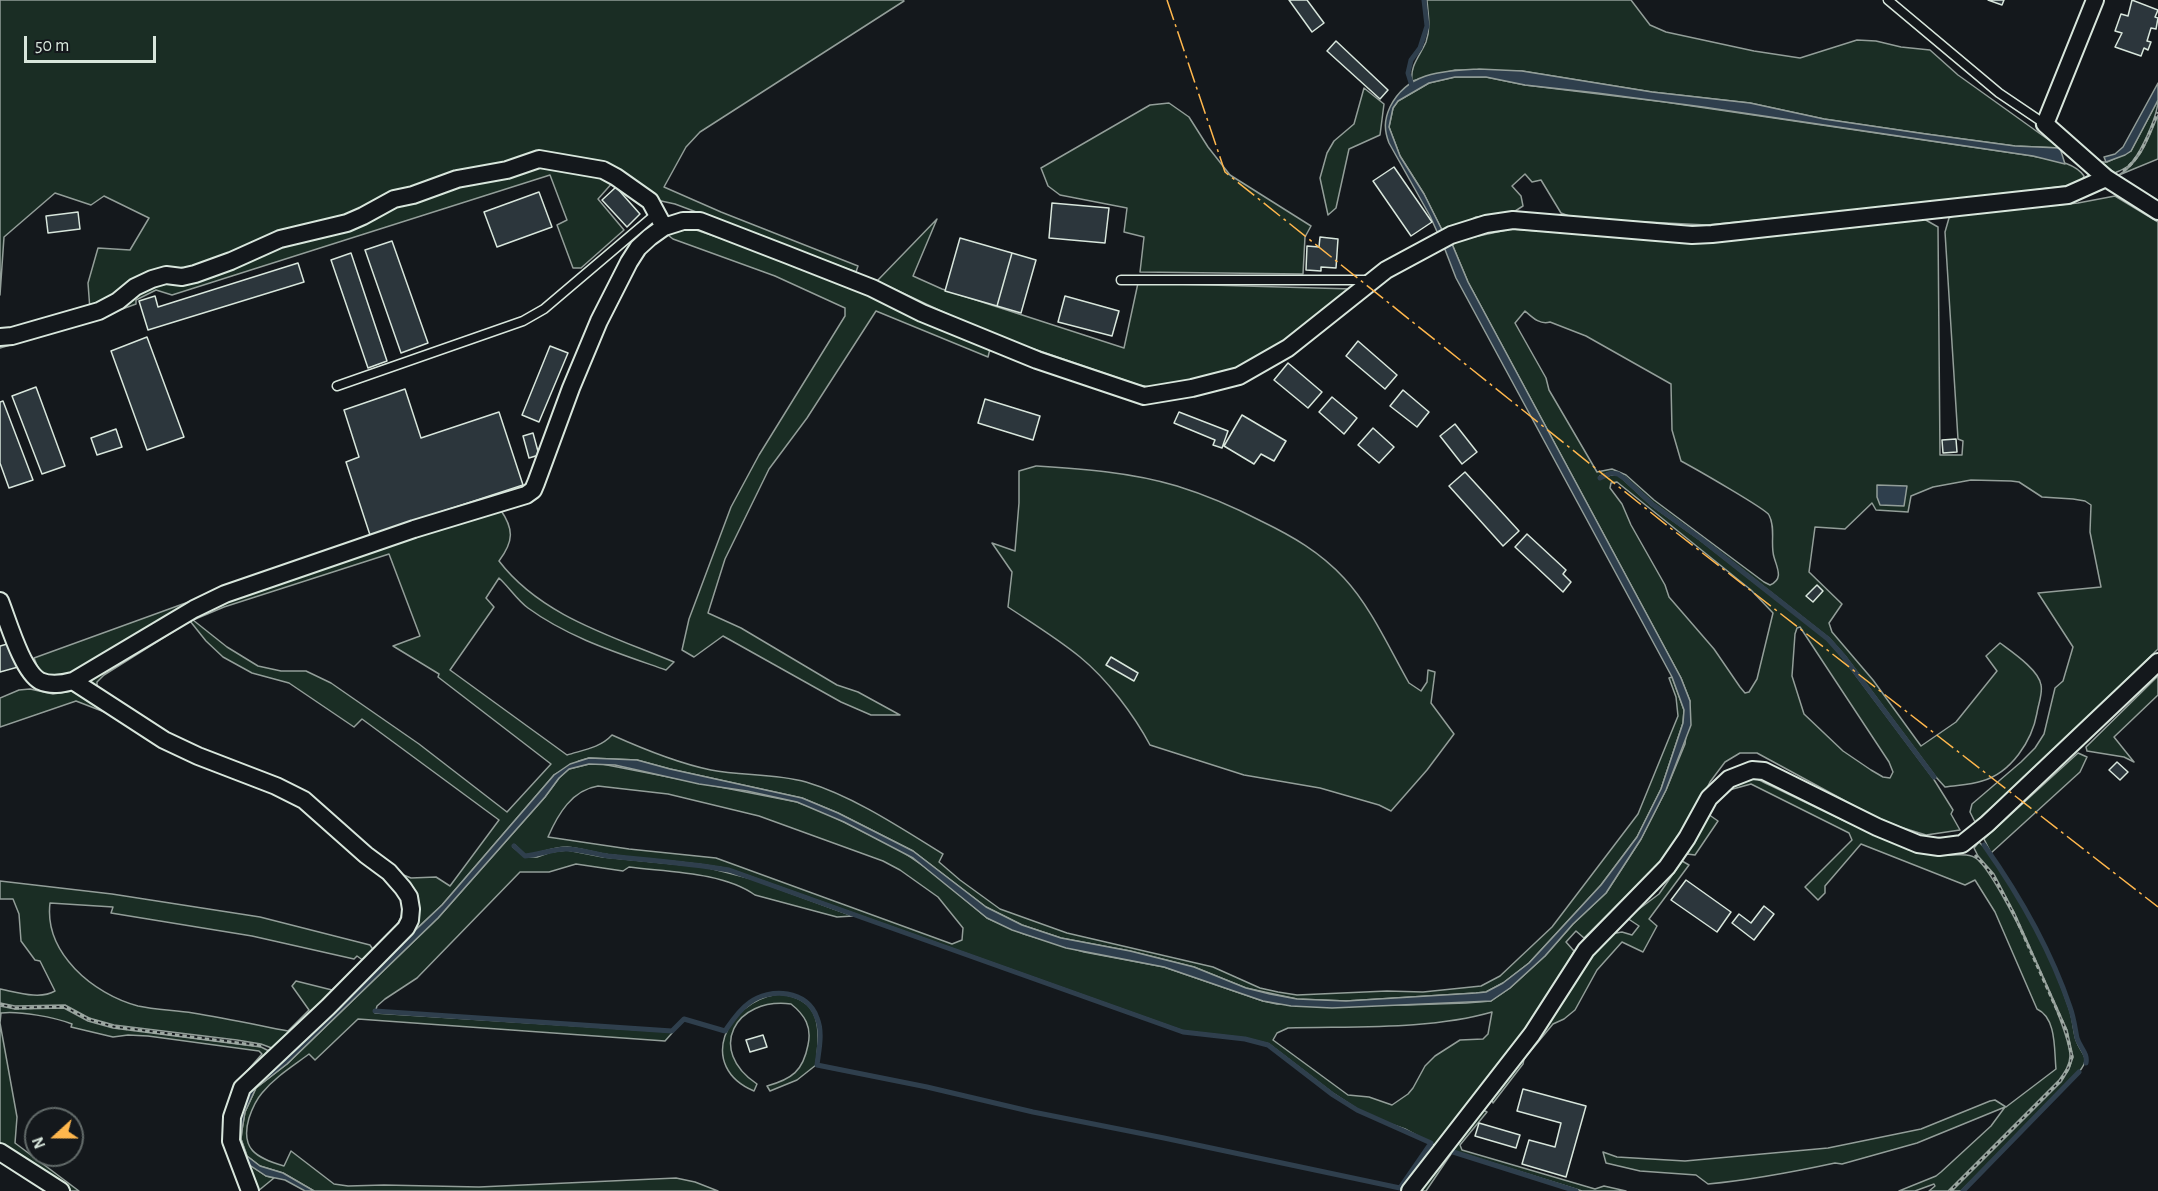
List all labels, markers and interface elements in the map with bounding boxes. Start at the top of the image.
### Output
scale bar [27,24,159,62]
text: 50 m [35,37,69,55]
north arrow [24,1107,84,1167]
text: N [30,1135,49,1151]

